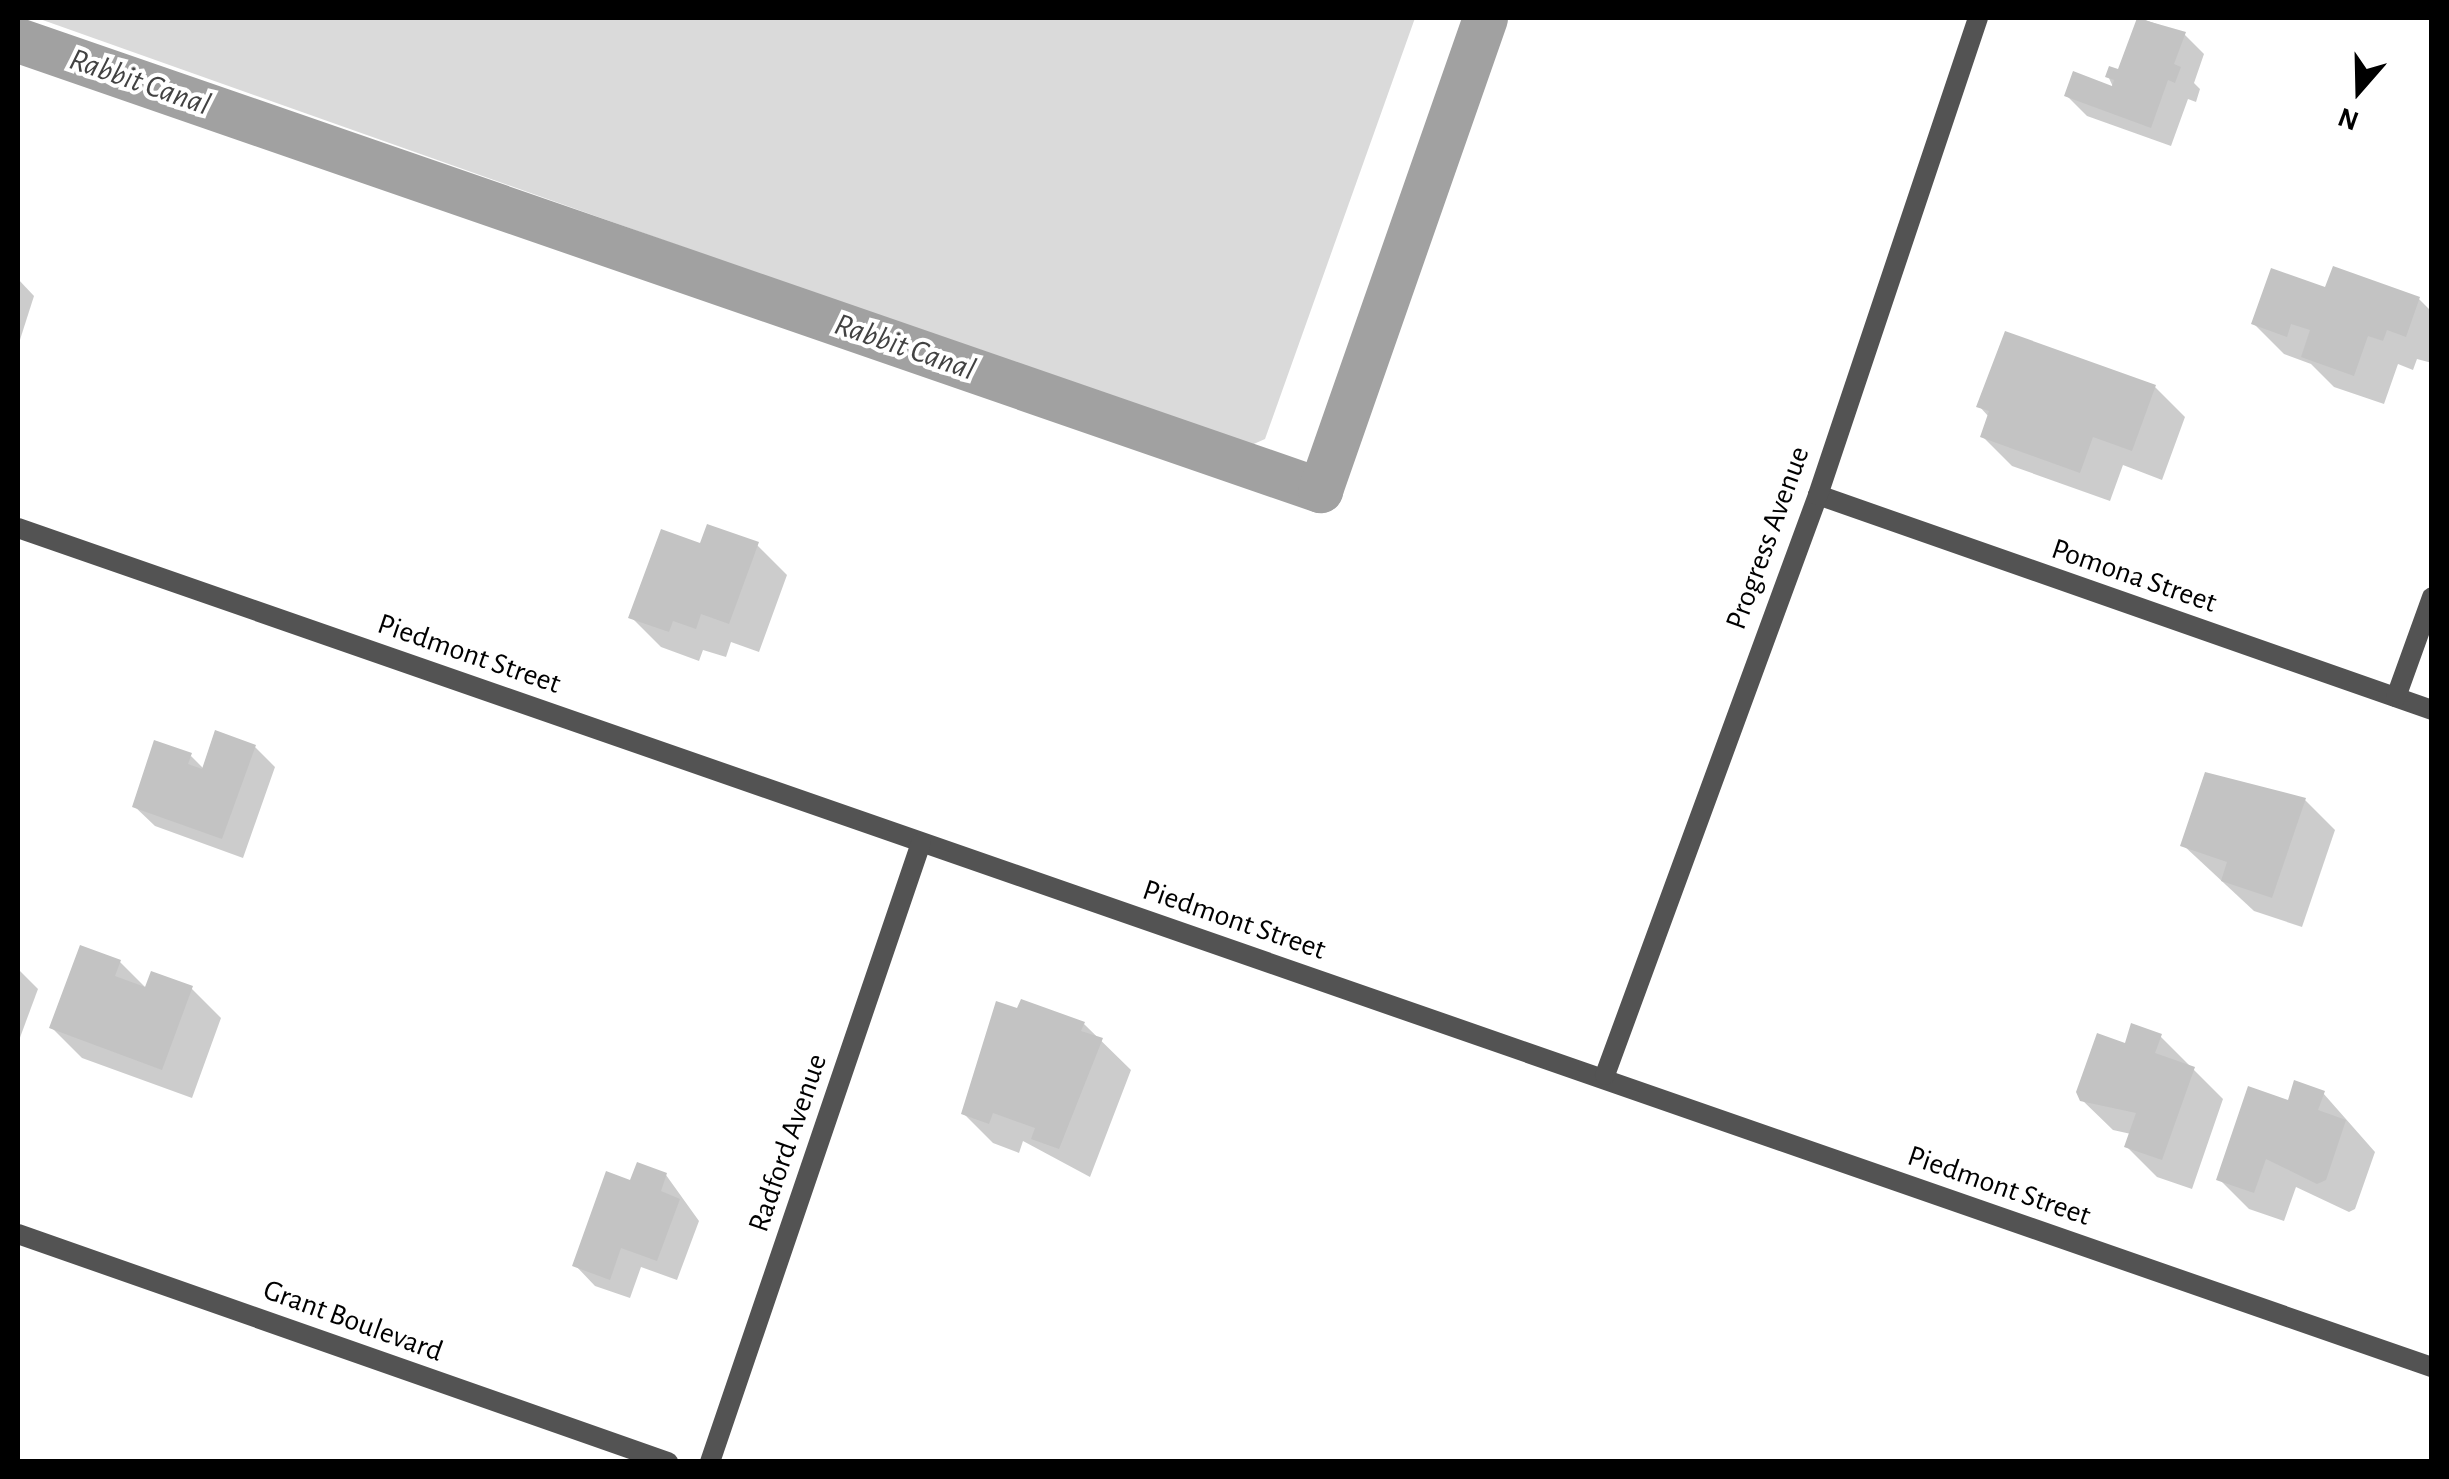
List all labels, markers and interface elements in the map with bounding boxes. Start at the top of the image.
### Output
water label: Rabbit Canal [64,40,216,124]
north arrow [2309,40,2409,140]
text: N [2335,102,2363,135]
water label: Rabbit Canal [829,305,981,389]
street label: Progress Avenue [1718,442,1818,634]
street label: Pomona Street [2047,531,2221,621]
street label: Piedmont Street [373,606,565,702]
street label: Piedmont Street [1138,872,1330,968]
street label: Radford Avenue [741,1049,835,1237]
street label: Piedmont Street [1903,1138,2095,1234]
street label: Grant Boulevard [258,1272,448,1370]

